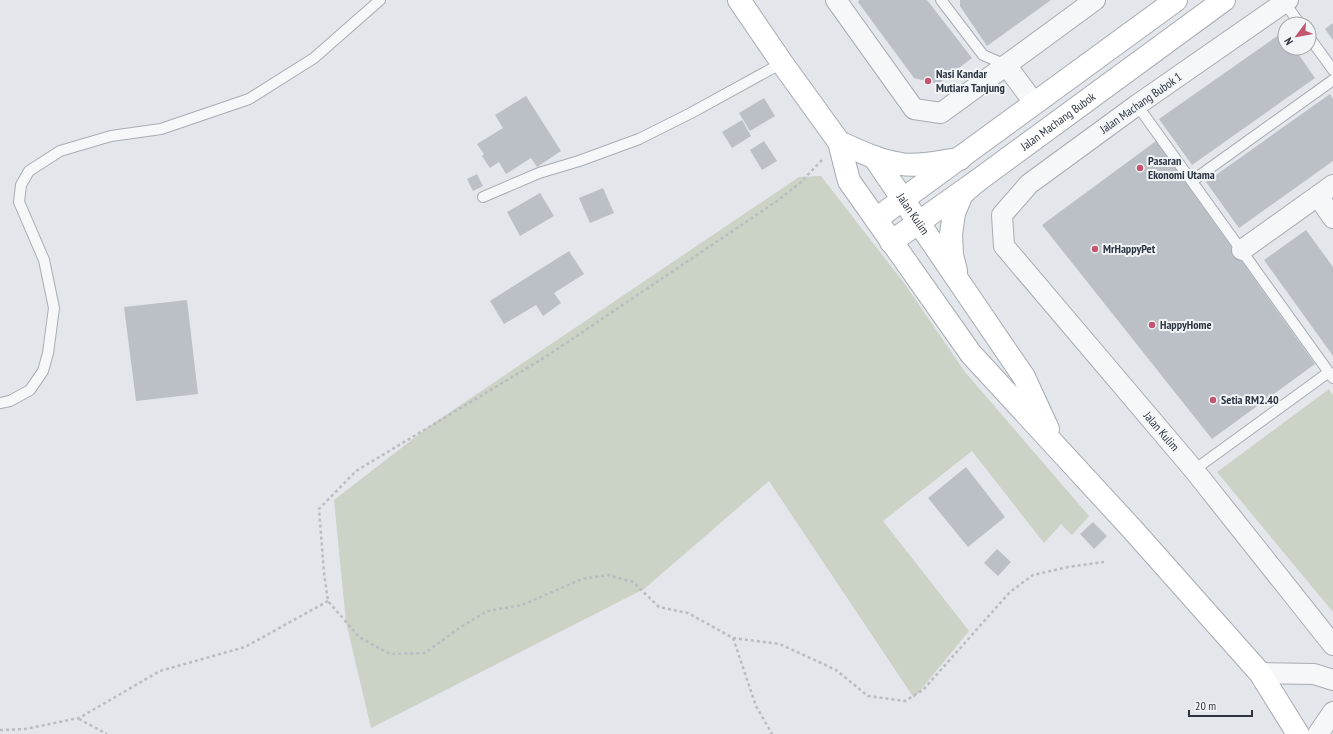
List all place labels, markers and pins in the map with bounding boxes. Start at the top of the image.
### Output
place label: Nasi Kandar Mutiara Tanjung [936,66,1005,95]
marker: Nasi Kandar Mutiara Tanjung [923,76,933,86]
place label: Pasaran Ekonomi Utama [1148,153,1215,182]
marker: Pasaran Ekonomi Utama [1135,163,1145,173]
place label: MrHappyPet [1103,241,1156,256]
marker: MrHappyPet [1090,244,1100,254]
place label: HappyHome [1160,317,1212,332]
marker: HappyHome [1147,320,1157,330]
place label: Setia RM2.40 [1221,392,1279,407]
marker: Setia RM2.40 [1208,395,1218,405]

